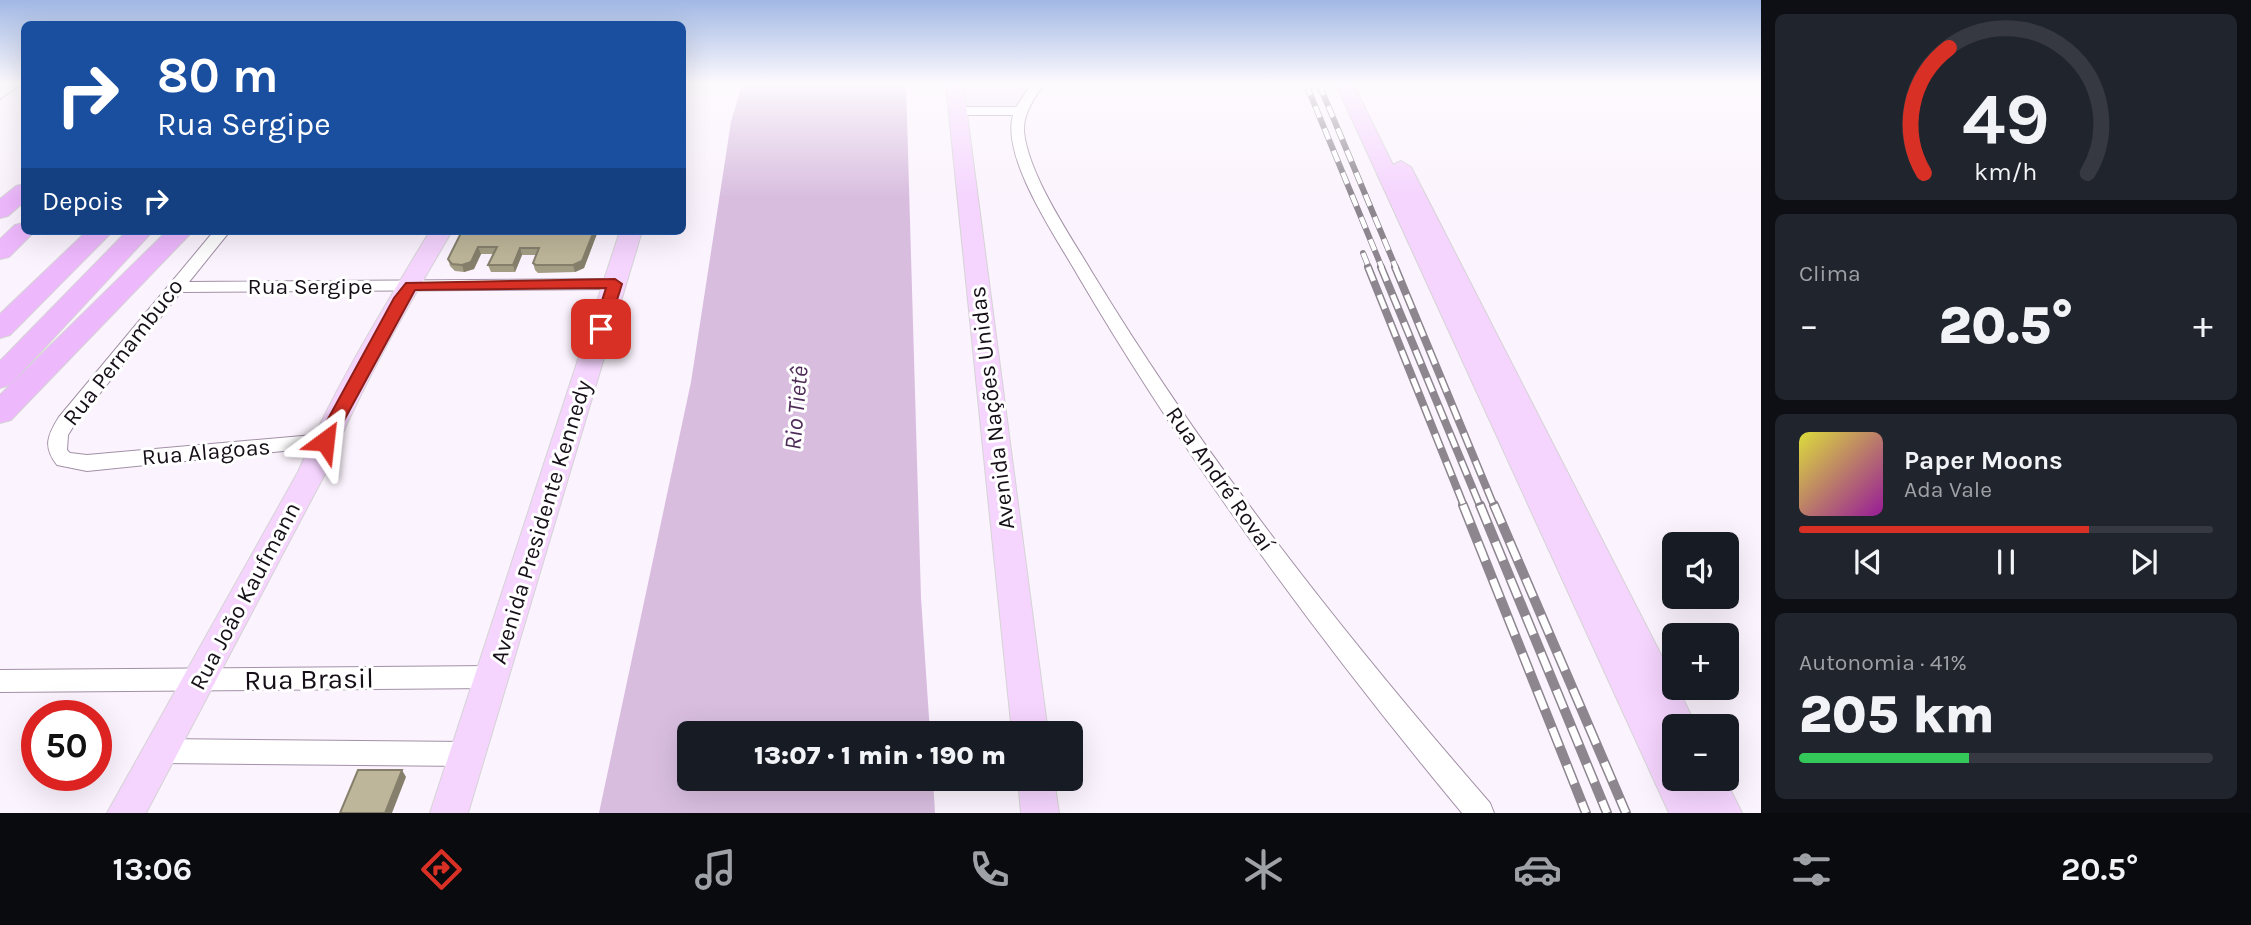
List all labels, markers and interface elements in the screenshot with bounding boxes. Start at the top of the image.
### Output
text: 80 m [157,47,279,104]
icon: right [42,49,133,140]
text: 49 [1962,76,2050,161]
text: Rua Sergipe [157,106,331,143]
text: km/h [1974,157,2038,186]
icon: right [137,182,175,220]
text: Depois [42,186,123,217]
text: Clima [1799,260,1861,287]
street label: Rua Pernambuco [57,273,189,431]
street label: Rua Sergipe [248,273,372,300]
street label: Avenida Nações Unidas [964,285,1020,531]
text: 20.5° [1938,295,2074,356]
pin [571,299,631,359]
text: − [1799,303,1819,348]
text: + [2193,303,2213,348]
icon: arrive [582,310,620,348]
water label: Rio Tietê [778,365,814,451]
street label: Avenida Presidente Kennedy [485,377,597,667]
street label: Rua André Rovaí [1160,402,1280,557]
position arrow [288,404,362,478]
street label: Rua Alagoas [141,433,271,471]
text: Paper Moons [1904,445,2063,476]
text: Ada Vale [1904,476,1992,503]
street label: Rua João Kaufmann [184,497,306,695]
map controls [1662,532,1739,791]
button: sound [1662,532,1739,609]
icon: previous [1849,543,1887,581]
icon: pause [1987,543,2025,581]
icon: next [2125,543,2163,581]
button: + [1662,623,1739,700]
text: Autonomia · 41% [1799,649,1967,676]
street label: Rua Brasil [244,661,374,697]
text: 205 km [1799,684,1995,745]
speed limit sign: 50 [21,700,112,791]
button: − [1662,714,1739,791]
text: 13:07 · 1 min · 190 m [754,740,1006,771]
icon: directions [417,845,466,894]
icon: music [691,845,740,894]
icon: phone [965,845,1014,894]
icon: climate [1239,845,1288,894]
icon: car [1513,845,1562,894]
icon: filters [1787,845,1836,894]
text: 13:06 [112,851,192,888]
text: 20.5° [2061,851,2138,888]

